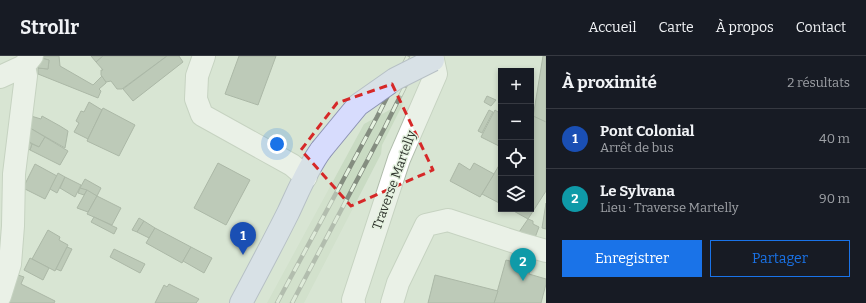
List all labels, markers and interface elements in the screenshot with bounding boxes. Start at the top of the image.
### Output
text: Strollr [20,16,79,39]
text: Accueil [589,19,637,36]
text: Carte [659,19,694,36]
text: À propos [716,19,774,36]
text: Contact [796,19,846,36]
map controls [498,68,534,212]
button: + [498,68,534,104]
text: À proximité [562,72,657,93]
text: 2 résultats [787,75,850,90]
button: − [498,104,534,140]
text: Pont Colonial [600,122,694,140]
street label: Traverse Martelly [369,128,419,232]
text: 1 [572,131,578,146]
text: 40 m [819,131,850,146]
your location [267,134,287,154]
button: locate [498,140,534,176]
text: Arrêt de bus [600,140,674,155]
button: layers [498,176,534,212]
text: Le Sylvana [600,182,675,200]
text: 2 [571,191,579,206]
text: 90 m [819,191,850,206]
text: Lieu · Traverse Martelly [600,200,739,215]
pin: 1 [230,222,256,255]
button: Enregistrer [562,240,702,277]
button: Partager [710,240,850,277]
pin: 2 [510,248,536,281]

